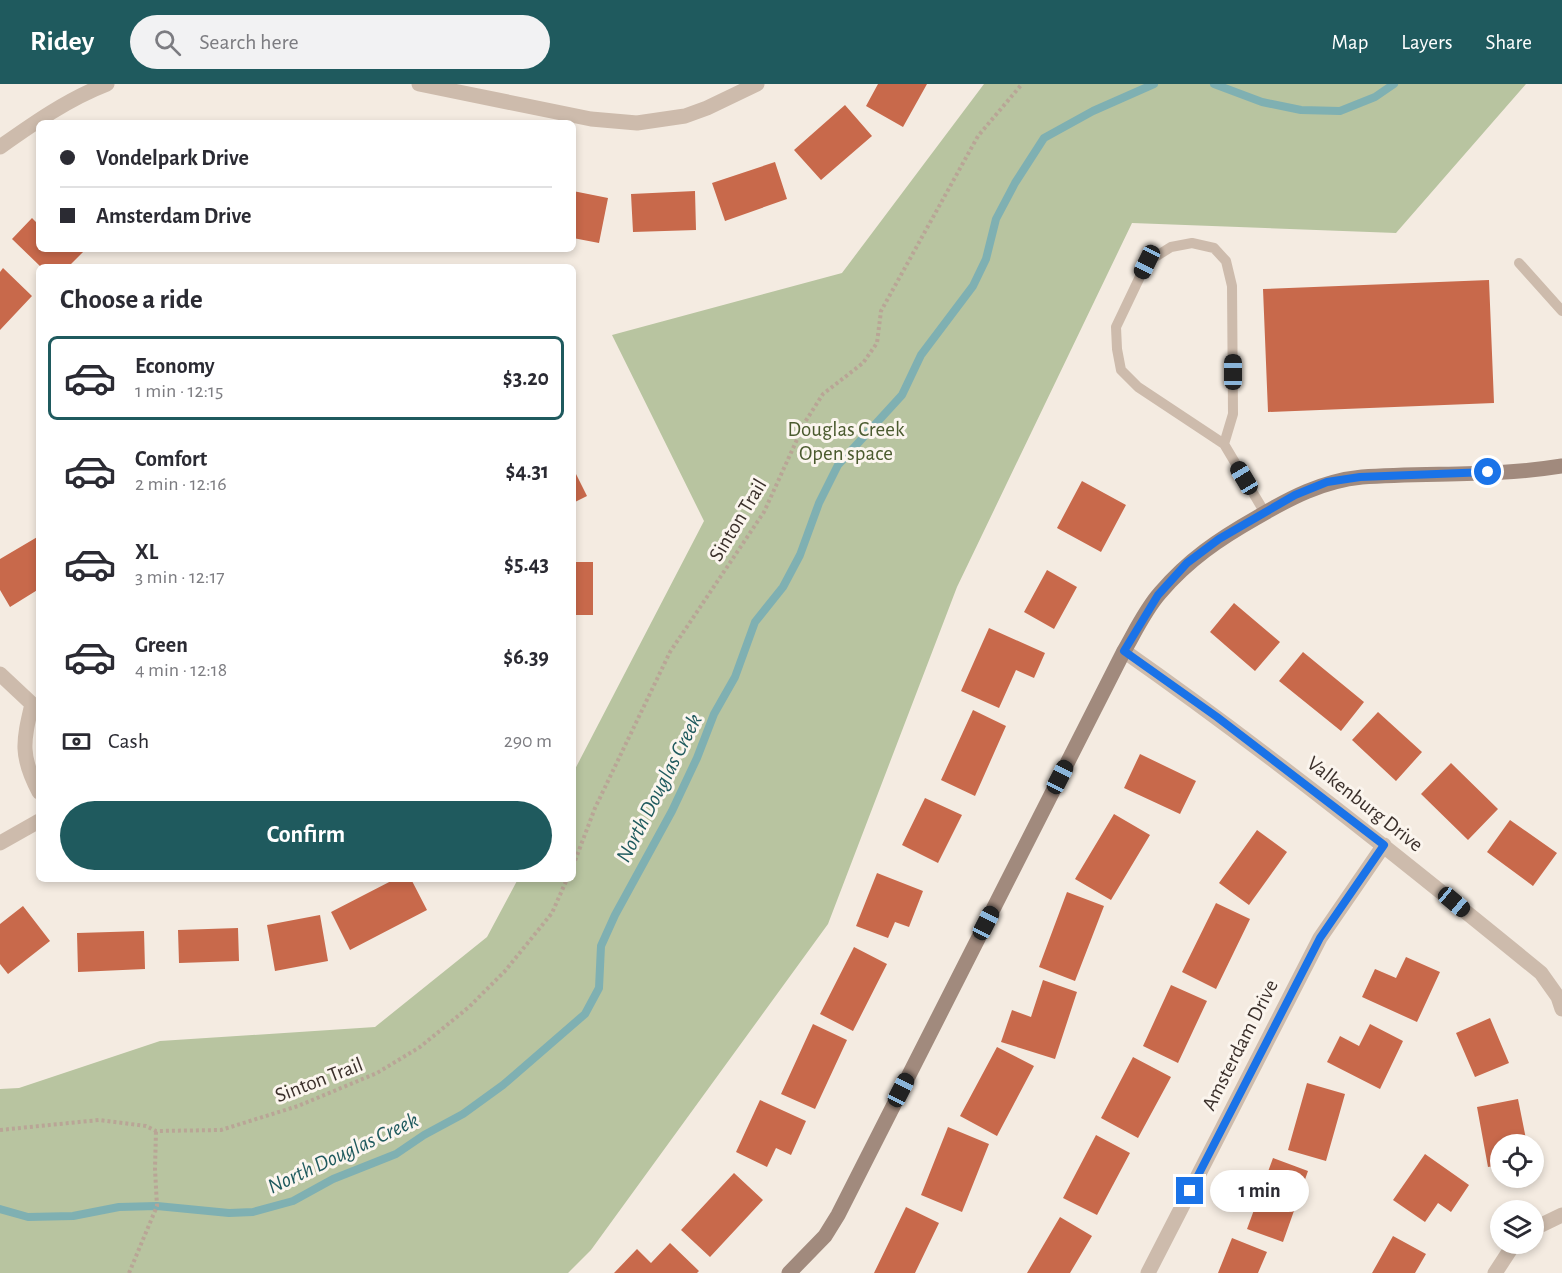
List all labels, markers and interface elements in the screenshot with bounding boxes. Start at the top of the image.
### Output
search box [130,15,550,69]
icon: search [151,26,184,59]
text: Ridey [30,28,94,56]
text: Search here [199,31,299,53]
text: Map [1332,32,1368,53]
text: Layers [1401,32,1452,53]
text: Share [1485,32,1532,53]
text: Vondelpark Drive [96,147,249,169]
text: Amsterdam Drive [96,205,251,227]
car [1131,242,1163,282]
text: Choose a ride [60,286,203,313]
icon: car [63,351,117,405]
car [1224,354,1242,390]
text: Economy [135,355,215,377]
text: $3.20 [503,367,549,389]
text: 1 min · 12:15 [135,381,223,401]
park label: Douglas Creek Open space [787,419,905,464]
icon: car [63,444,117,498]
text: Comfort [135,448,207,470]
car [1227,458,1261,498]
route start [1474,458,1501,485]
text: $4.31 [506,460,549,482]
text: 2 min · 12:16 [135,474,227,494]
street label: Sinton Trail [705,475,771,565]
icon: car [63,537,117,591]
text: XL [135,541,158,563]
text: $5.43 [504,553,549,575]
text: 3 min · 12:17 [135,567,225,587]
icon: car [63,630,117,684]
text: Green [135,634,188,656]
text: $6.39 [503,646,549,668]
text: 4 min · 12:18 [135,660,227,680]
water label: North Douglas Creek [612,710,706,866]
icon: cash [60,725,93,758]
text: Cash [108,730,149,752]
text: 290 m [504,731,552,751]
street label: Valkenburg Drive [1303,752,1427,856]
car [1044,757,1076,797]
button: Confirm [60,801,552,870]
car [1434,884,1474,920]
car [970,903,1002,943]
street label: Amsterdam Drive [1198,976,1282,1114]
street label: Sinton Trail [272,1054,366,1106]
car [885,1070,917,1110]
water label: North Douglas Creek [264,1108,422,1198]
map controls [1490,1134,1544,1254]
button: locate [1490,1134,1544,1188]
callout: 1 min [1211,1170,1310,1212]
route end [1176,1177,1203,1204]
text: 1 min [1238,1181,1281,1201]
button: layers [1490,1200,1544,1254]

